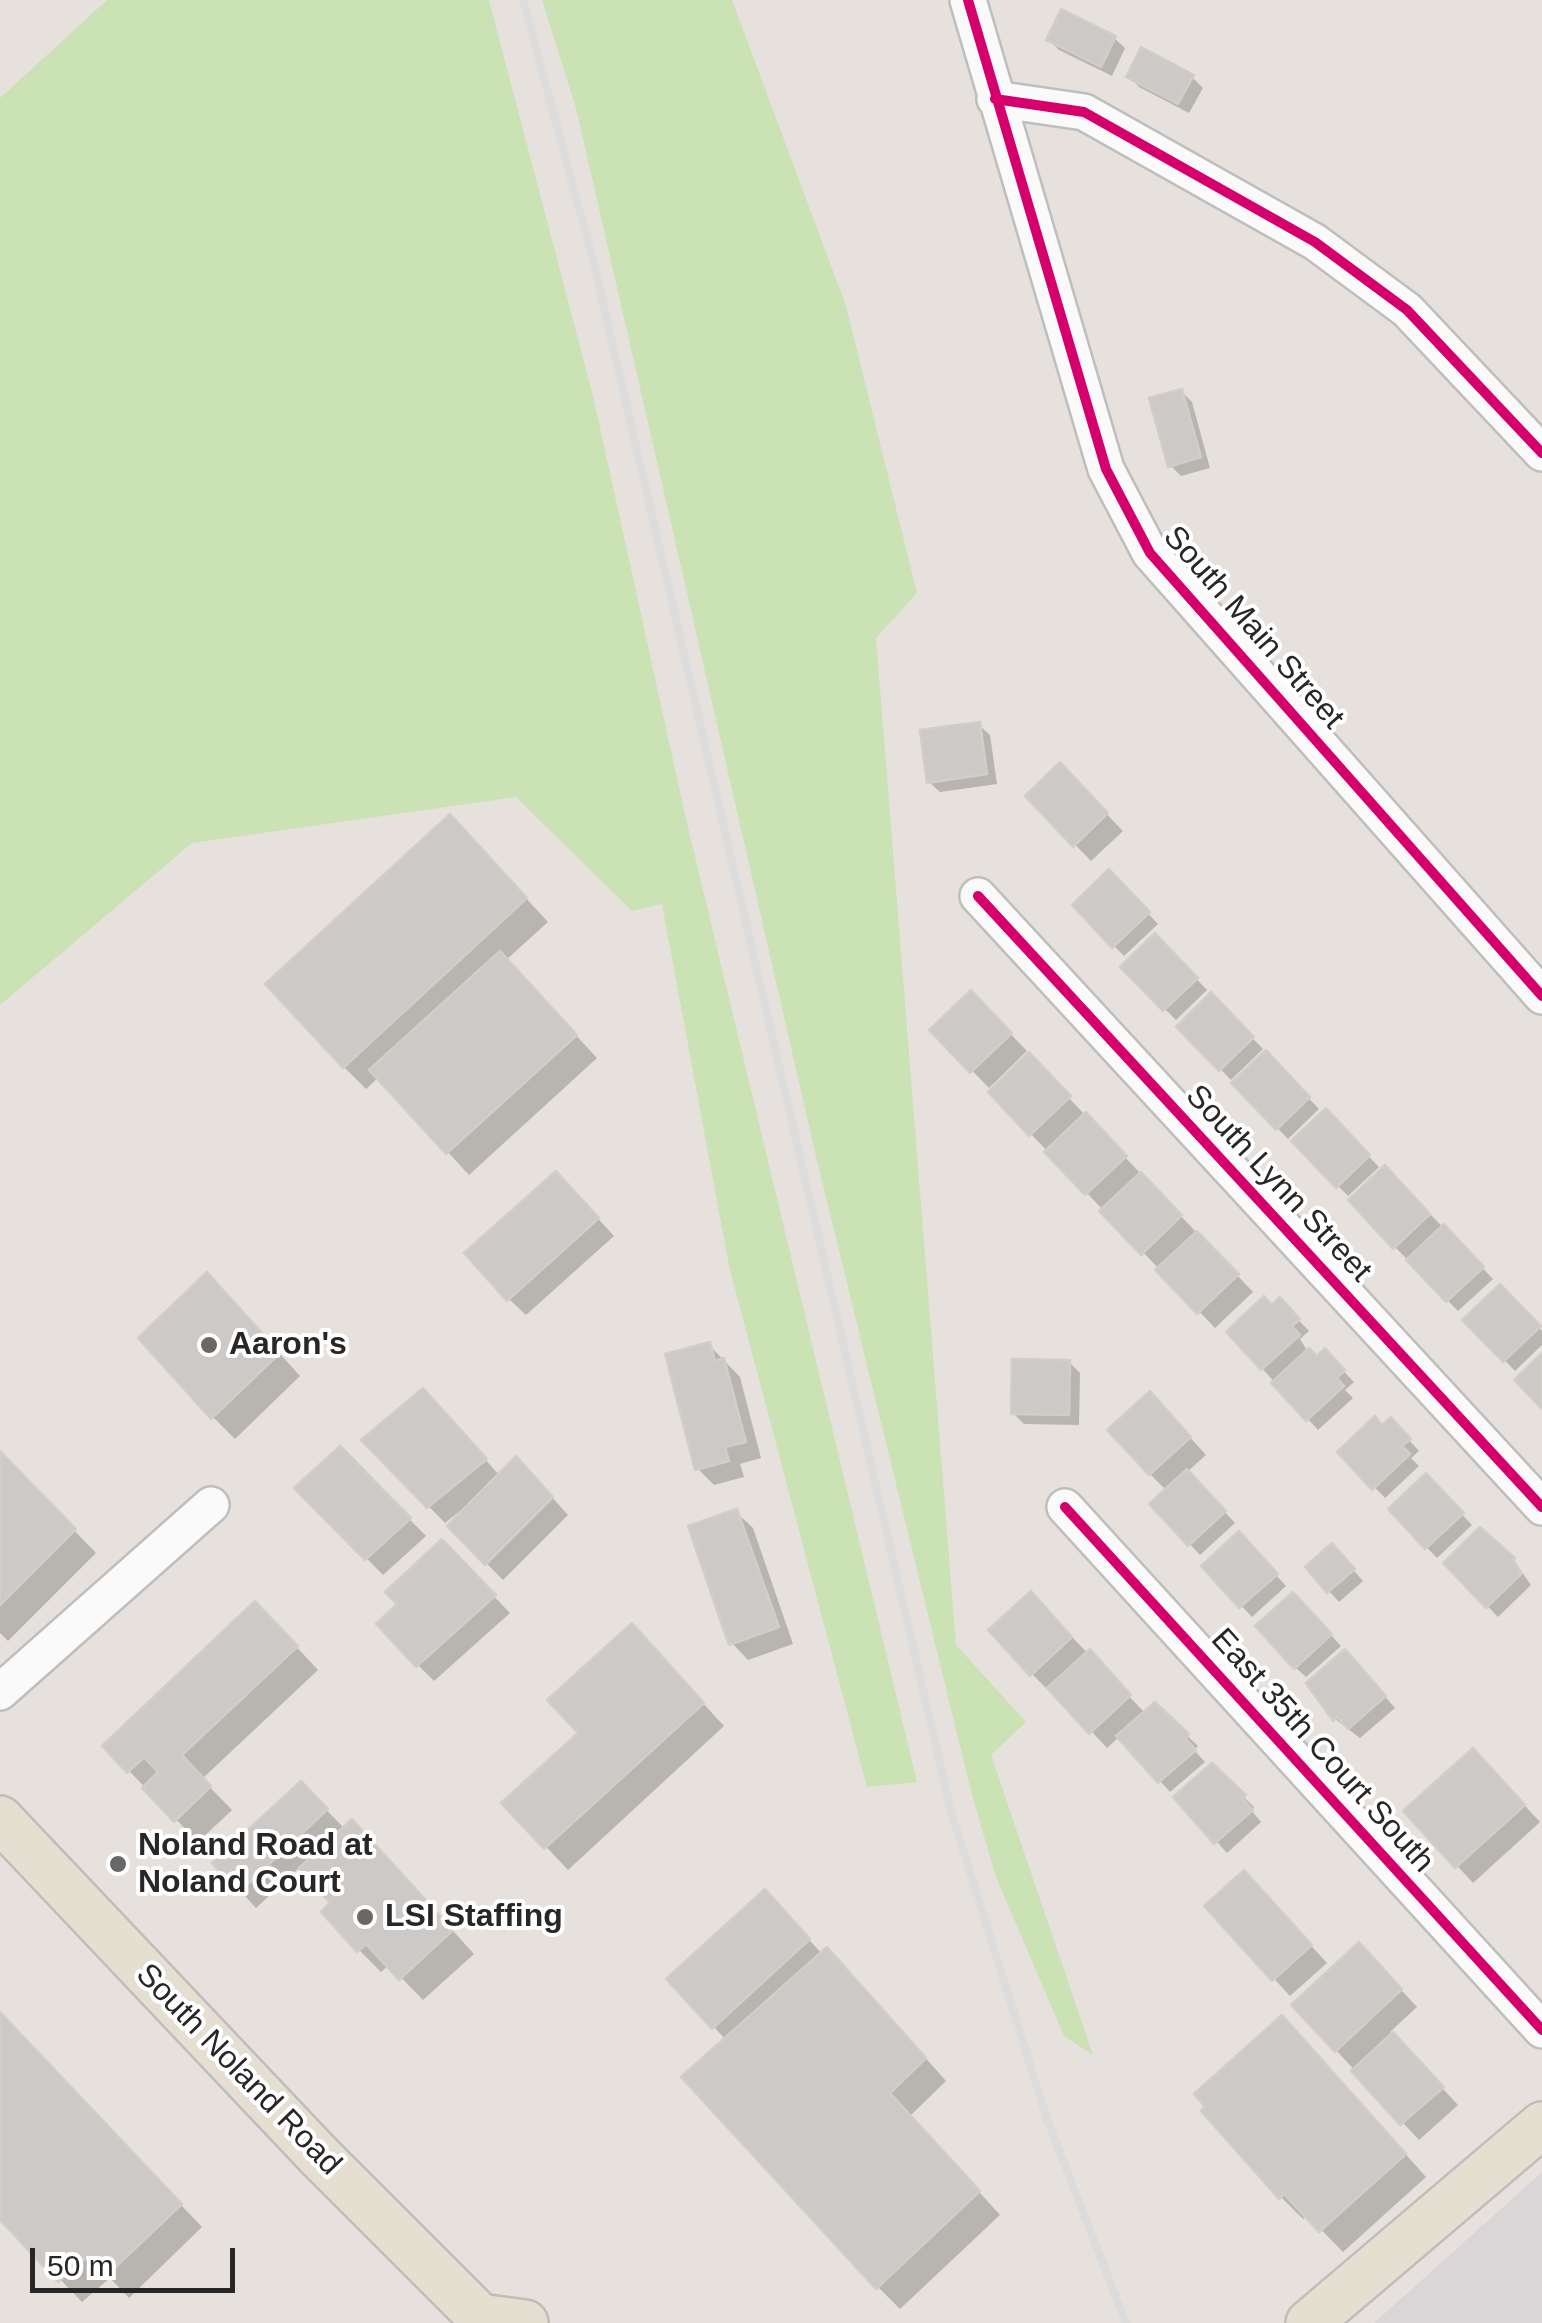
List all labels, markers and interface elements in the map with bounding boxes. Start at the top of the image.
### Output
street label: South Main Street [1154,519,1352,737]
street label: South Lynn Street [1177,1078,1379,1290]
place label: Aaron's [229,1326,347,1364]
marker: Aaron's [198,1334,220,1356]
street label: East 35th Court South [1202,1621,1442,1881]
place label: Noland Road at Noland Court [138,1827,373,1902]
marker: Noland Road at Noland Court [107,1853,129,1875]
place label: LSI Staffing [385,1898,563,1936]
marker: LSI Staffing [354,1906,376,1928]
street label: South Noland Road [127,1956,349,2184]
scale bar [35,2228,240,2290]
text: 50 m [47,2249,114,2282]

